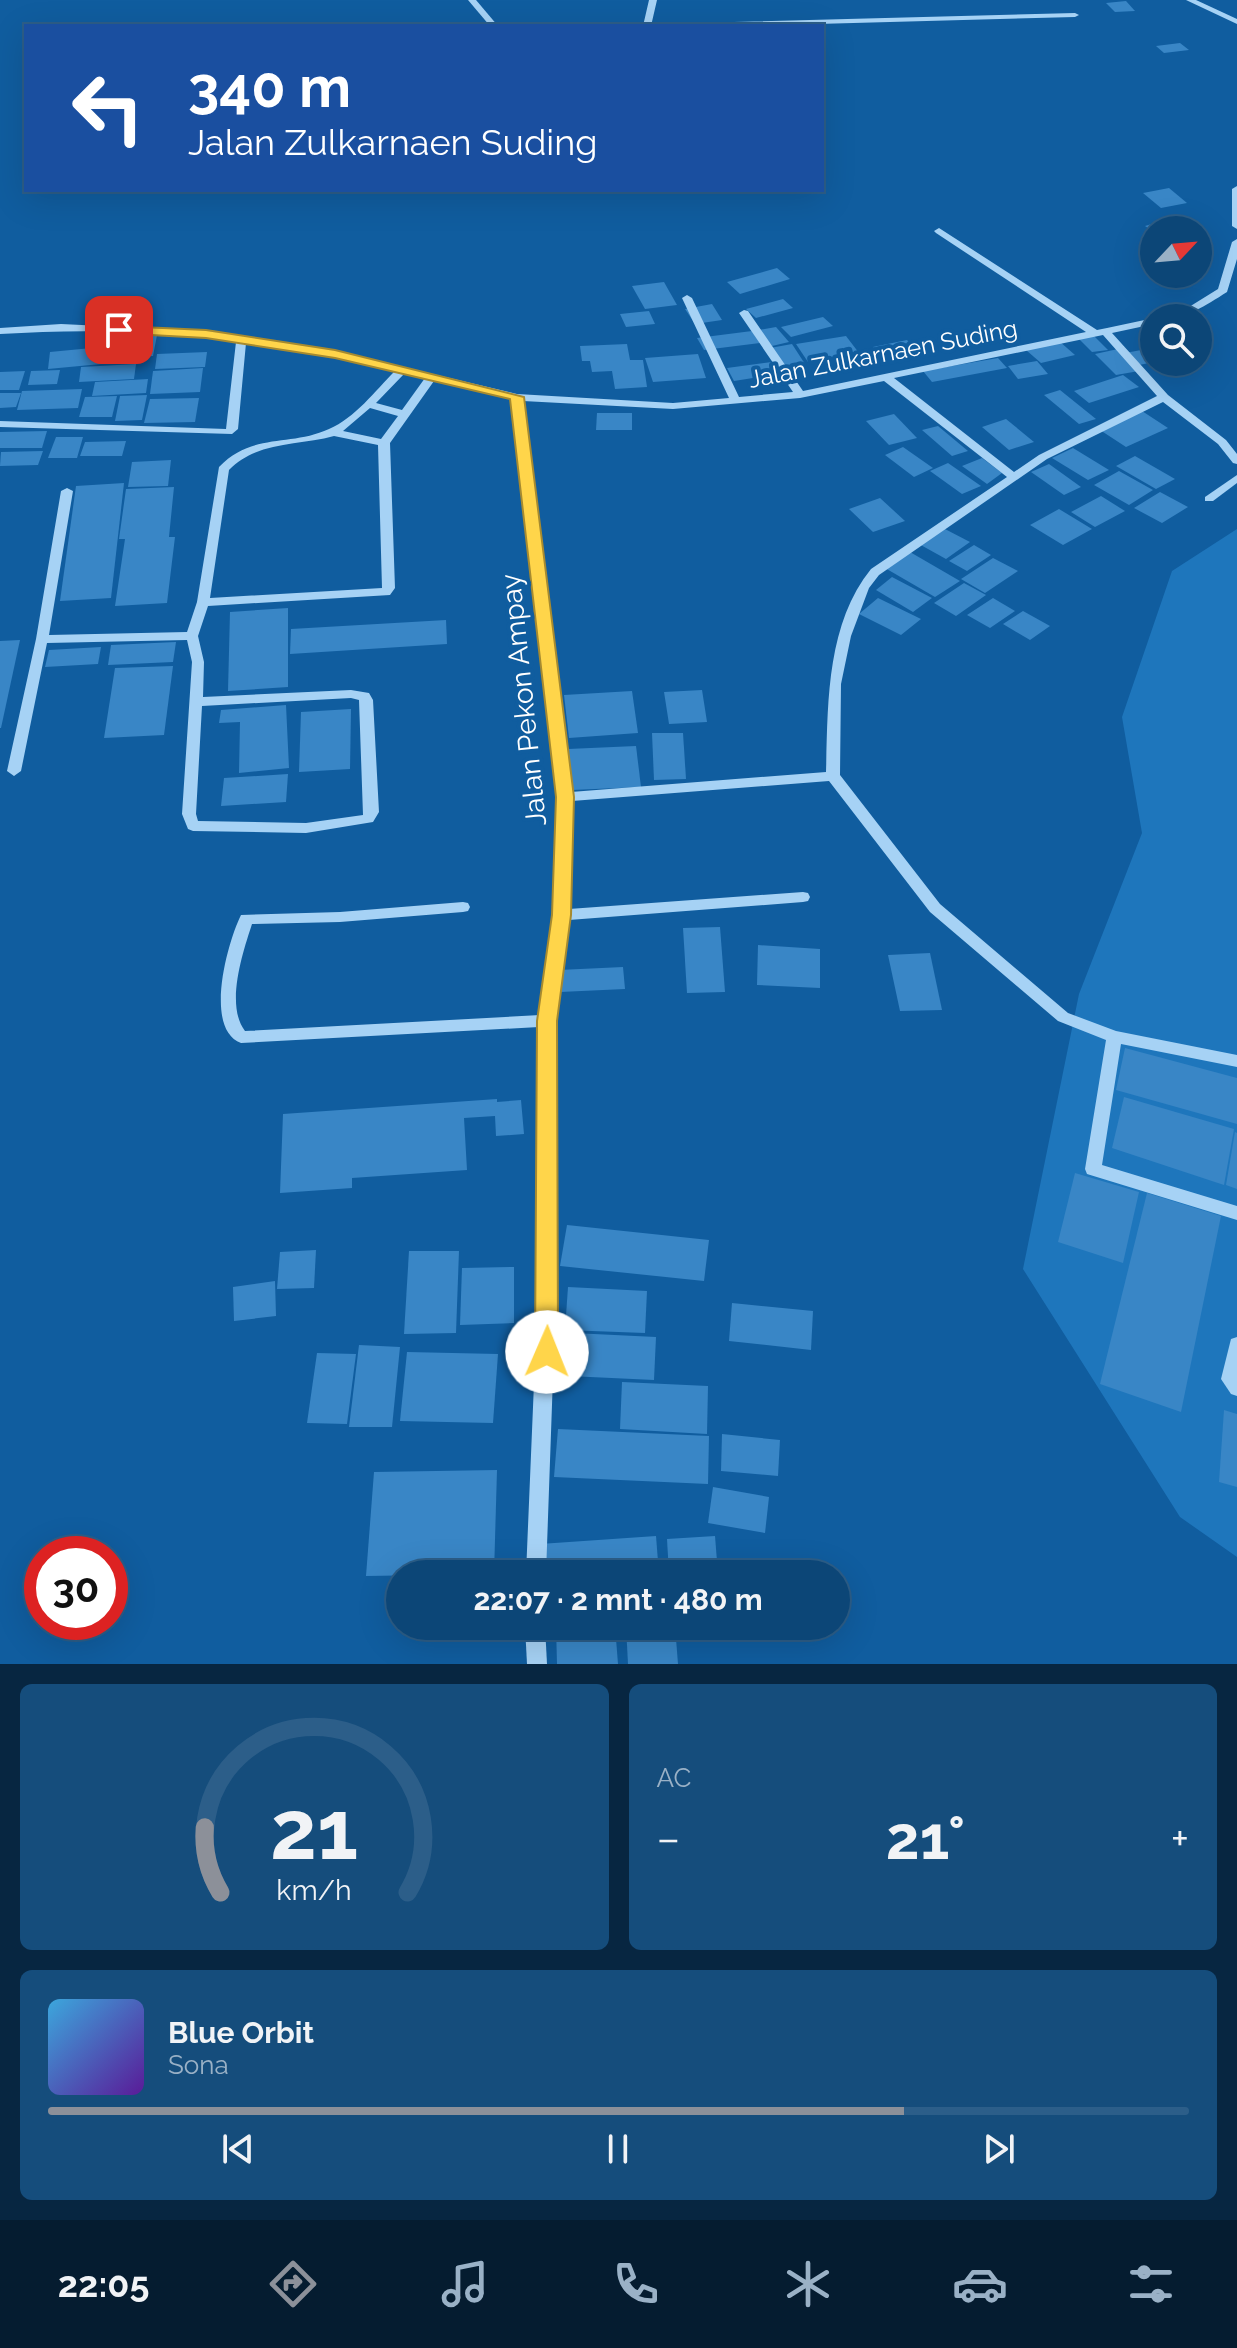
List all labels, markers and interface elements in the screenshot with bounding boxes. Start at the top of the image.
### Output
text: 340 m [188,54,351,120]
icon: left [56,56,160,160]
text: Jalan Zulkarnaen Suding [188,121,597,163]
north arrow [1140,216,1212,288]
map controls [1140,216,1212,376]
pin [85,296,153,364]
button: search [1140,304,1212,376]
icon: arrive [97,308,141,352]
street label: Jalan Zulkarnaen Suding [746,313,1020,394]
street label: Jalan Pekon Ampay [494,572,553,828]
position arrow [505,1310,589,1394]
speed limit sign: 30 [24,1536,128,1640]
text: 22:07 · 2 mnt · 480 m [473,1582,763,1617]
text: AC [657,1763,691,1793]
text: 21 [270,1781,358,1878]
text: 21° [886,1803,965,1873]
text: − [657,1813,680,1864]
text: + [1171,1813,1189,1864]
text: km/h [277,1873,352,1907]
text: Blue Orbit [168,2015,314,2050]
text: Sona [168,2050,229,2080]
icon: previous [216,2127,260,2171]
icon: pause [596,2127,640,2171]
icon: next [977,2127,1021,2171]
icon: directions [265,2256,321,2312]
icon: music [437,2256,493,2312]
icon: phone [608,2256,664,2312]
icon: climate [780,2256,836,2312]
icon: car [952,2256,1008,2312]
icon: filters [1123,2256,1179,2312]
text: 22:05 [58,2263,149,2305]

